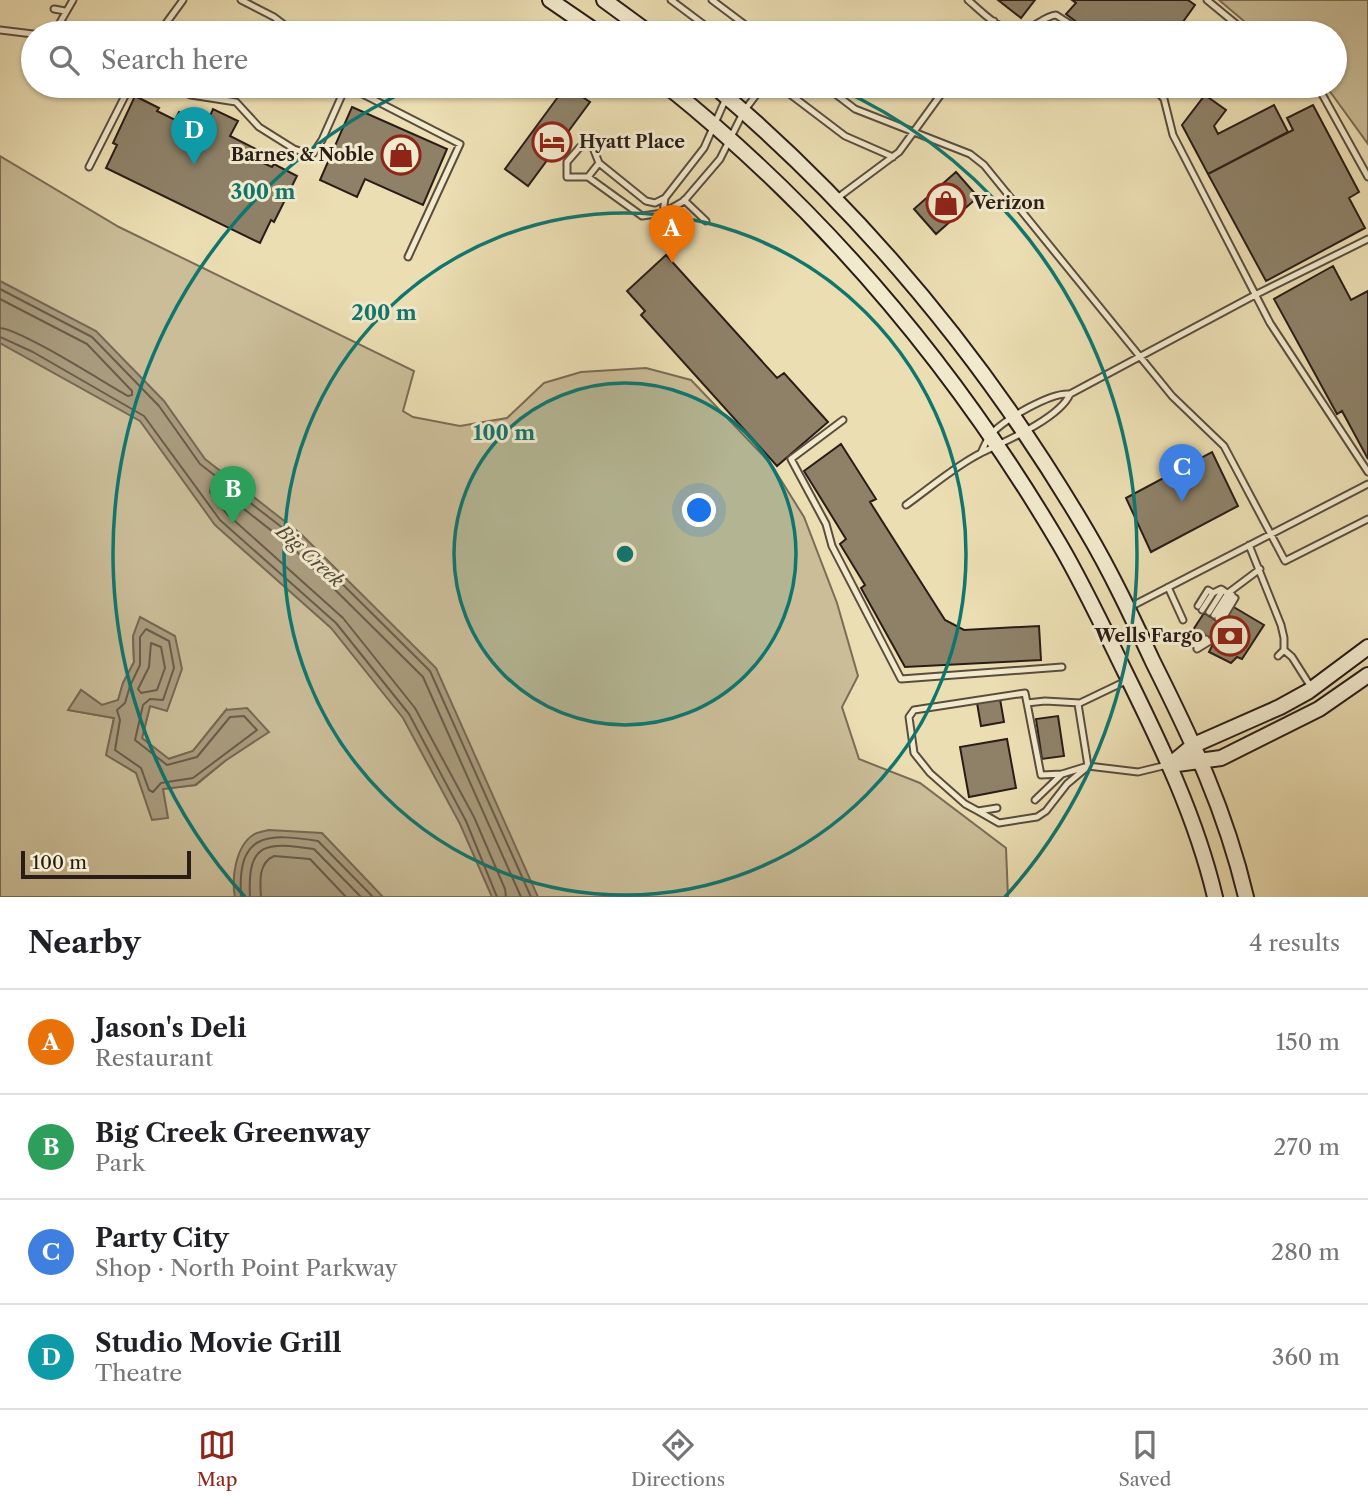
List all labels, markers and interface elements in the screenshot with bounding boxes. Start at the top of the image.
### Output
search box [21,21,1347,98]
icon: search [45,41,83,79]
text: Search here [101,44,248,76]
pin: D [171,107,217,165]
hotel icon: Hyatt Place [531,121,573,163]
place label: Hyatt Place [579,131,685,153]
shop icon: Barnes & Noble [380,134,422,176]
place label: Barnes & Noble [231,144,374,166]
text: 300 m [231,179,295,204]
shop icon: Verizon [925,182,967,224]
place label: Verizon [972,192,1046,214]
pin: A [649,205,695,263]
text: 200 m [351,300,417,325]
text: 100 m [473,420,535,445]
pin: C [1159,444,1205,502]
pin: B [210,466,256,524]
your location [682,493,716,527]
water label: Big Creek [270,518,348,592]
centre of rings [613,542,637,566]
bank icon: Wells Fargo [1209,615,1251,657]
place label: Wells Fargo [1093,625,1203,647]
scale bar [21,848,191,880]
text: 100 m [32,851,87,874]
text: Nearby [28,924,141,961]
text: 4 results [1249,929,1340,957]
text: Jason's Deli [95,1012,247,1044]
text: A [42,1028,60,1056]
text: 150 m [1276,1028,1340,1056]
text: Restaurant [95,1044,213,1072]
text: Big Creek Greenway [95,1117,370,1149]
text: B [42,1133,60,1161]
text: 270 m [1273,1133,1340,1161]
text: Park [95,1149,145,1177]
text: Party City [95,1222,229,1254]
text: C [42,1238,60,1266]
text: 280 m [1271,1238,1340,1266]
text: Shop · North Point Parkway [95,1254,398,1282]
text: Studio Movie Grill [95,1327,341,1359]
text: D [41,1343,61,1371]
text: 360 m [1272,1343,1340,1371]
text: Theatre [95,1359,182,1387]
tab: Map [197,1426,238,1491]
tab: Directions [631,1426,725,1491]
tab: Saved [1118,1426,1171,1491]

